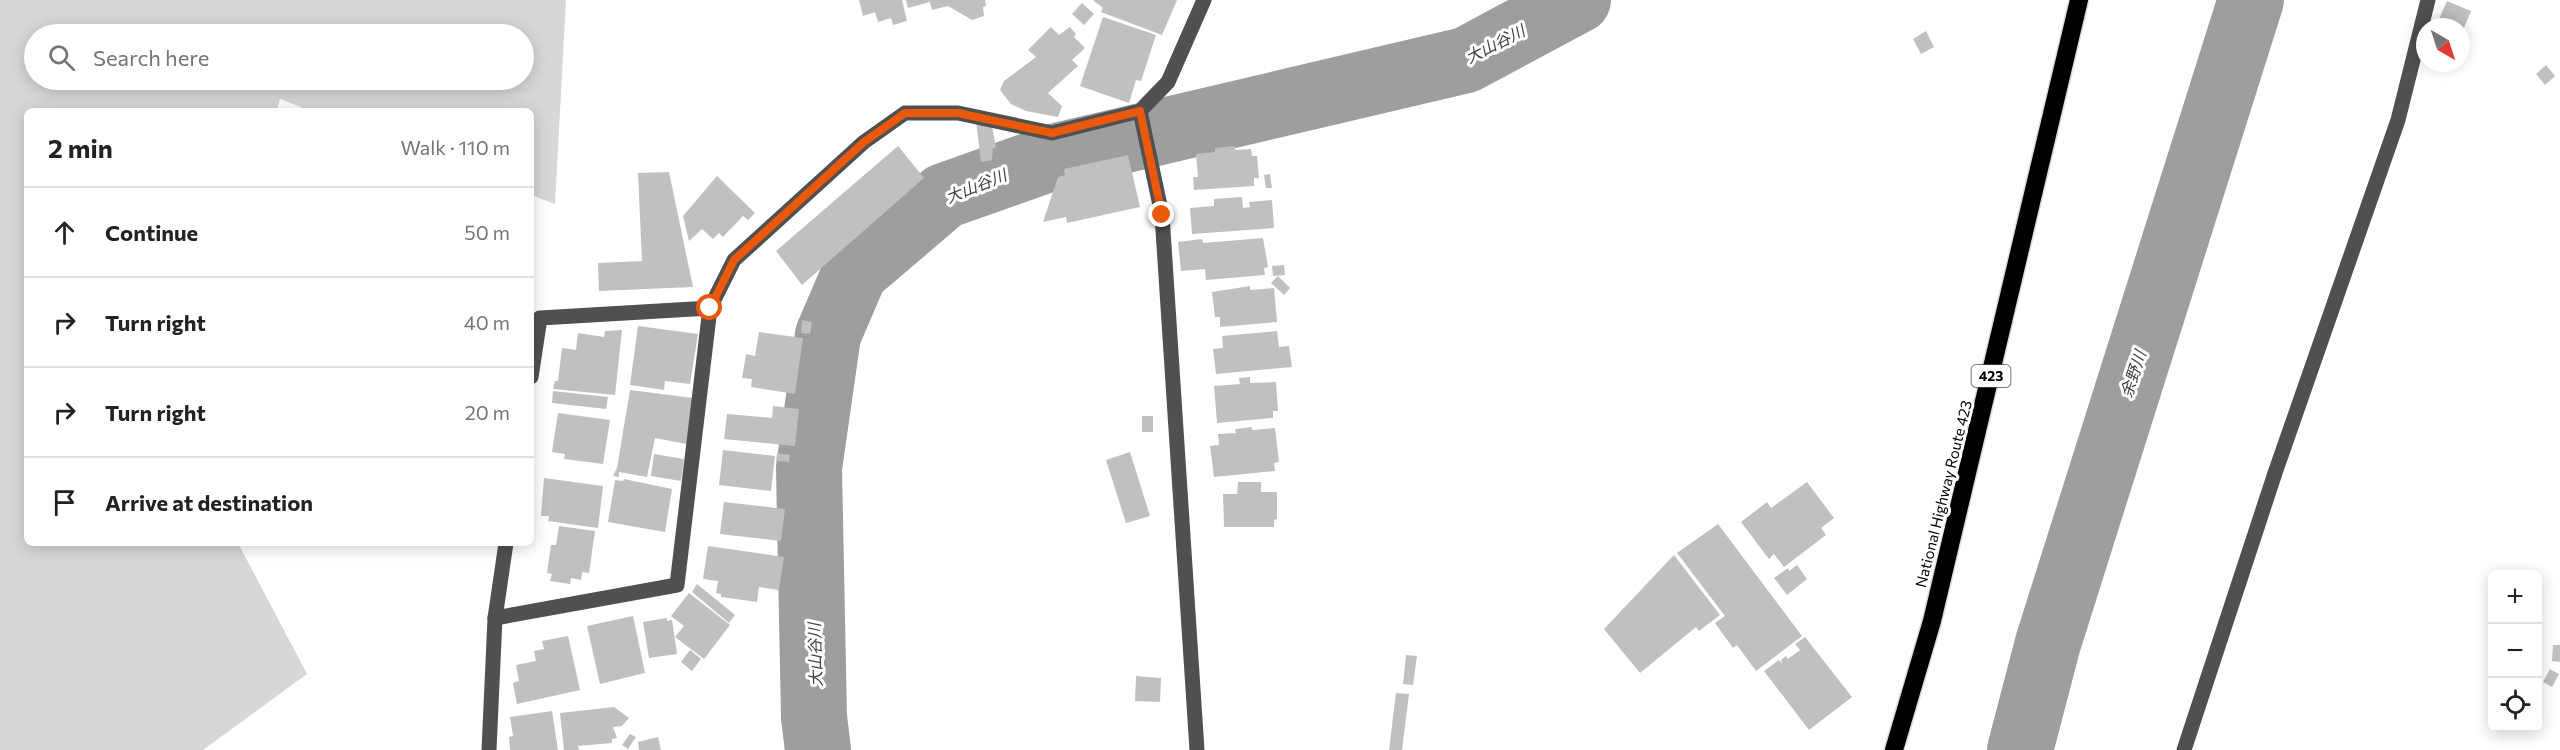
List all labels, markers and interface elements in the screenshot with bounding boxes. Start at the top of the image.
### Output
north arrow [2416,18,2470,72]
water label: 大山谷川 [1462,20,1529,67]
search box [24,24,534,90]
icon: search [45,41,78,74]
text: Search here [93,44,209,71]
text: 2 min [48,132,113,163]
text: Walk · 110 m [400,135,510,159]
water label: 大山谷川 [943,164,1011,206]
route end [1148,201,1174,227]
icon: ahead [48,216,81,249]
text: Continue [105,219,198,246]
text: 50 m [464,220,510,244]
route start [696,294,722,320]
icon: right [48,306,81,339]
text: Turn right [105,309,206,336]
text: 40 m [464,310,510,334]
water label: 余野川 [2116,346,2150,400]
road number: 423 [1972,365,2010,387]
icon: right [48,396,81,429]
street label: National Highway Route 423 [1911,398,1975,589]
text: Turn right [105,399,206,426]
text: 20 m [465,400,510,424]
icon: arrive [48,486,81,519]
text: Arrive at destination [105,489,313,516]
map controls [2488,570,2542,732]
button: + [2488,570,2542,624]
water label: 大山谷川 [804,621,825,687]
button: − [2488,624,2542,678]
button: locate [2488,678,2542,732]

